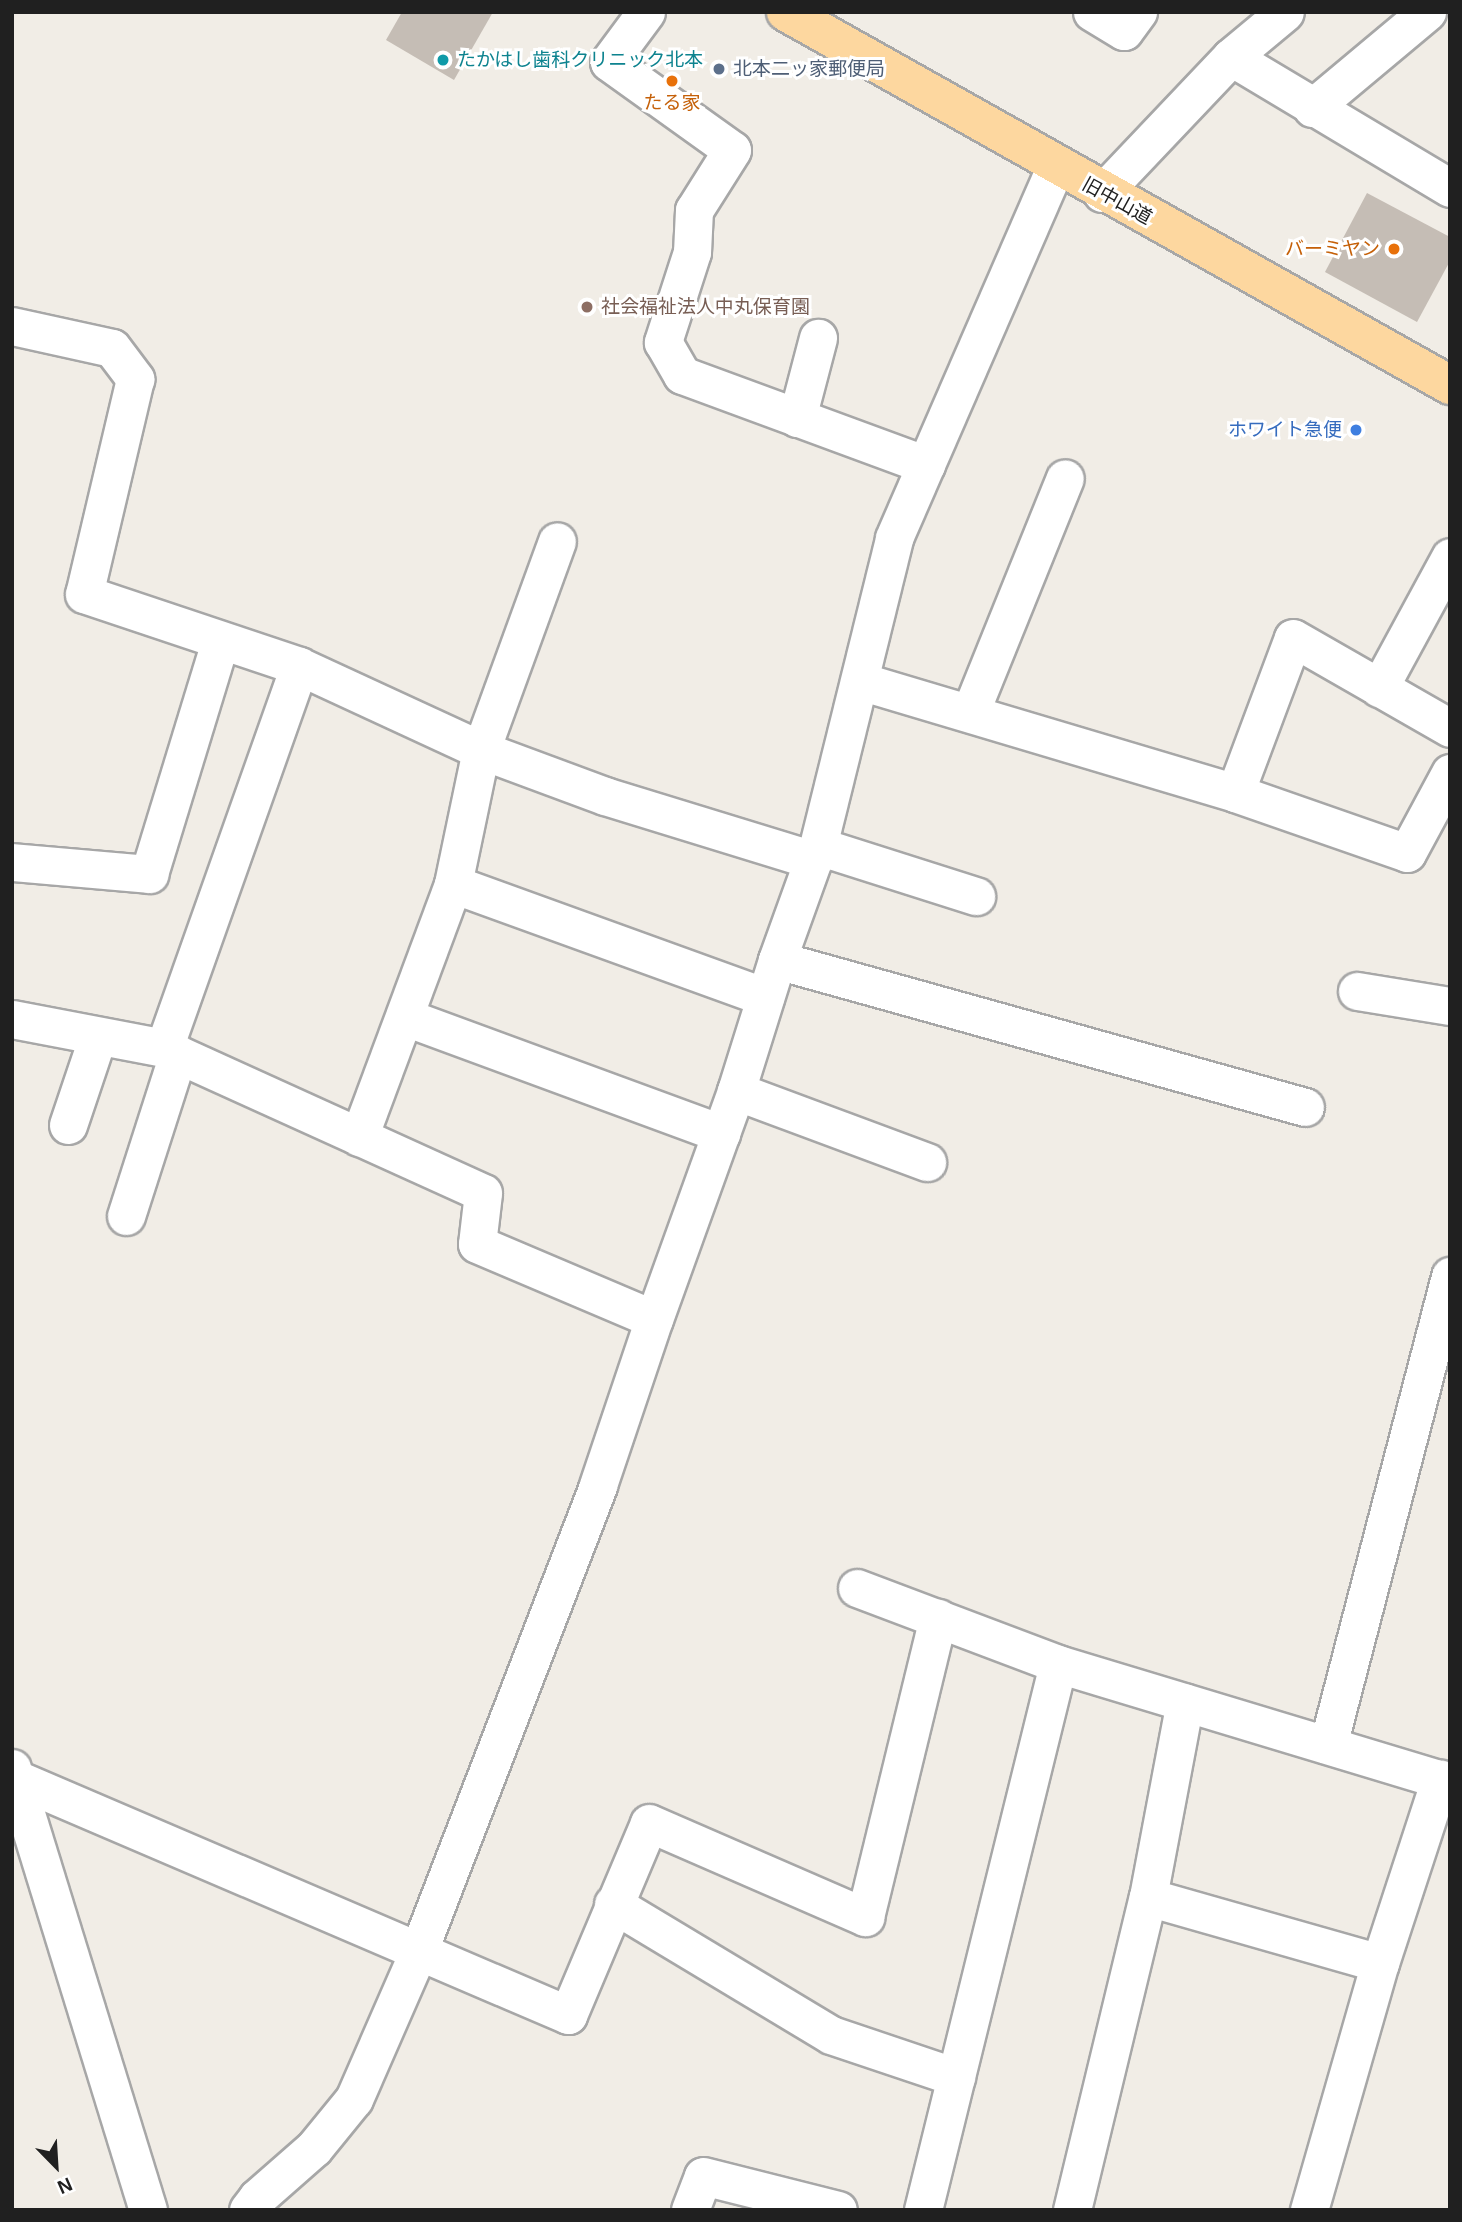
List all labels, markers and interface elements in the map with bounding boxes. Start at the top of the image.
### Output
place label: たかはし歯科クリニック北本 [457,49,704,71]
marker: たかはし歯科クリニック北本 [435,52,451,68]
place label: 北本二ッ家郵便局 [733,58,885,80]
marker: 北本二ッ家郵便局 [711,61,727,77]
marker: たる家 [664,73,680,89]
place label: たる家 [644,92,700,114]
street label: 旧中山道 [1078,173,1156,229]
place label: バーミヤン [1285,238,1380,260]
marker: バーミヤン [1386,241,1402,257]
place label: 社会福祉法人中丸保育園 [601,296,810,318]
marker: 社会福祉法人中丸保育園 [579,299,595,315]
place label: ホワイト急便 [1228,419,1342,441]
marker: ホワイト急便 [1348,422,1364,438]
north arrow [21,2131,91,2201]
text: N [54,2173,75,2198]

